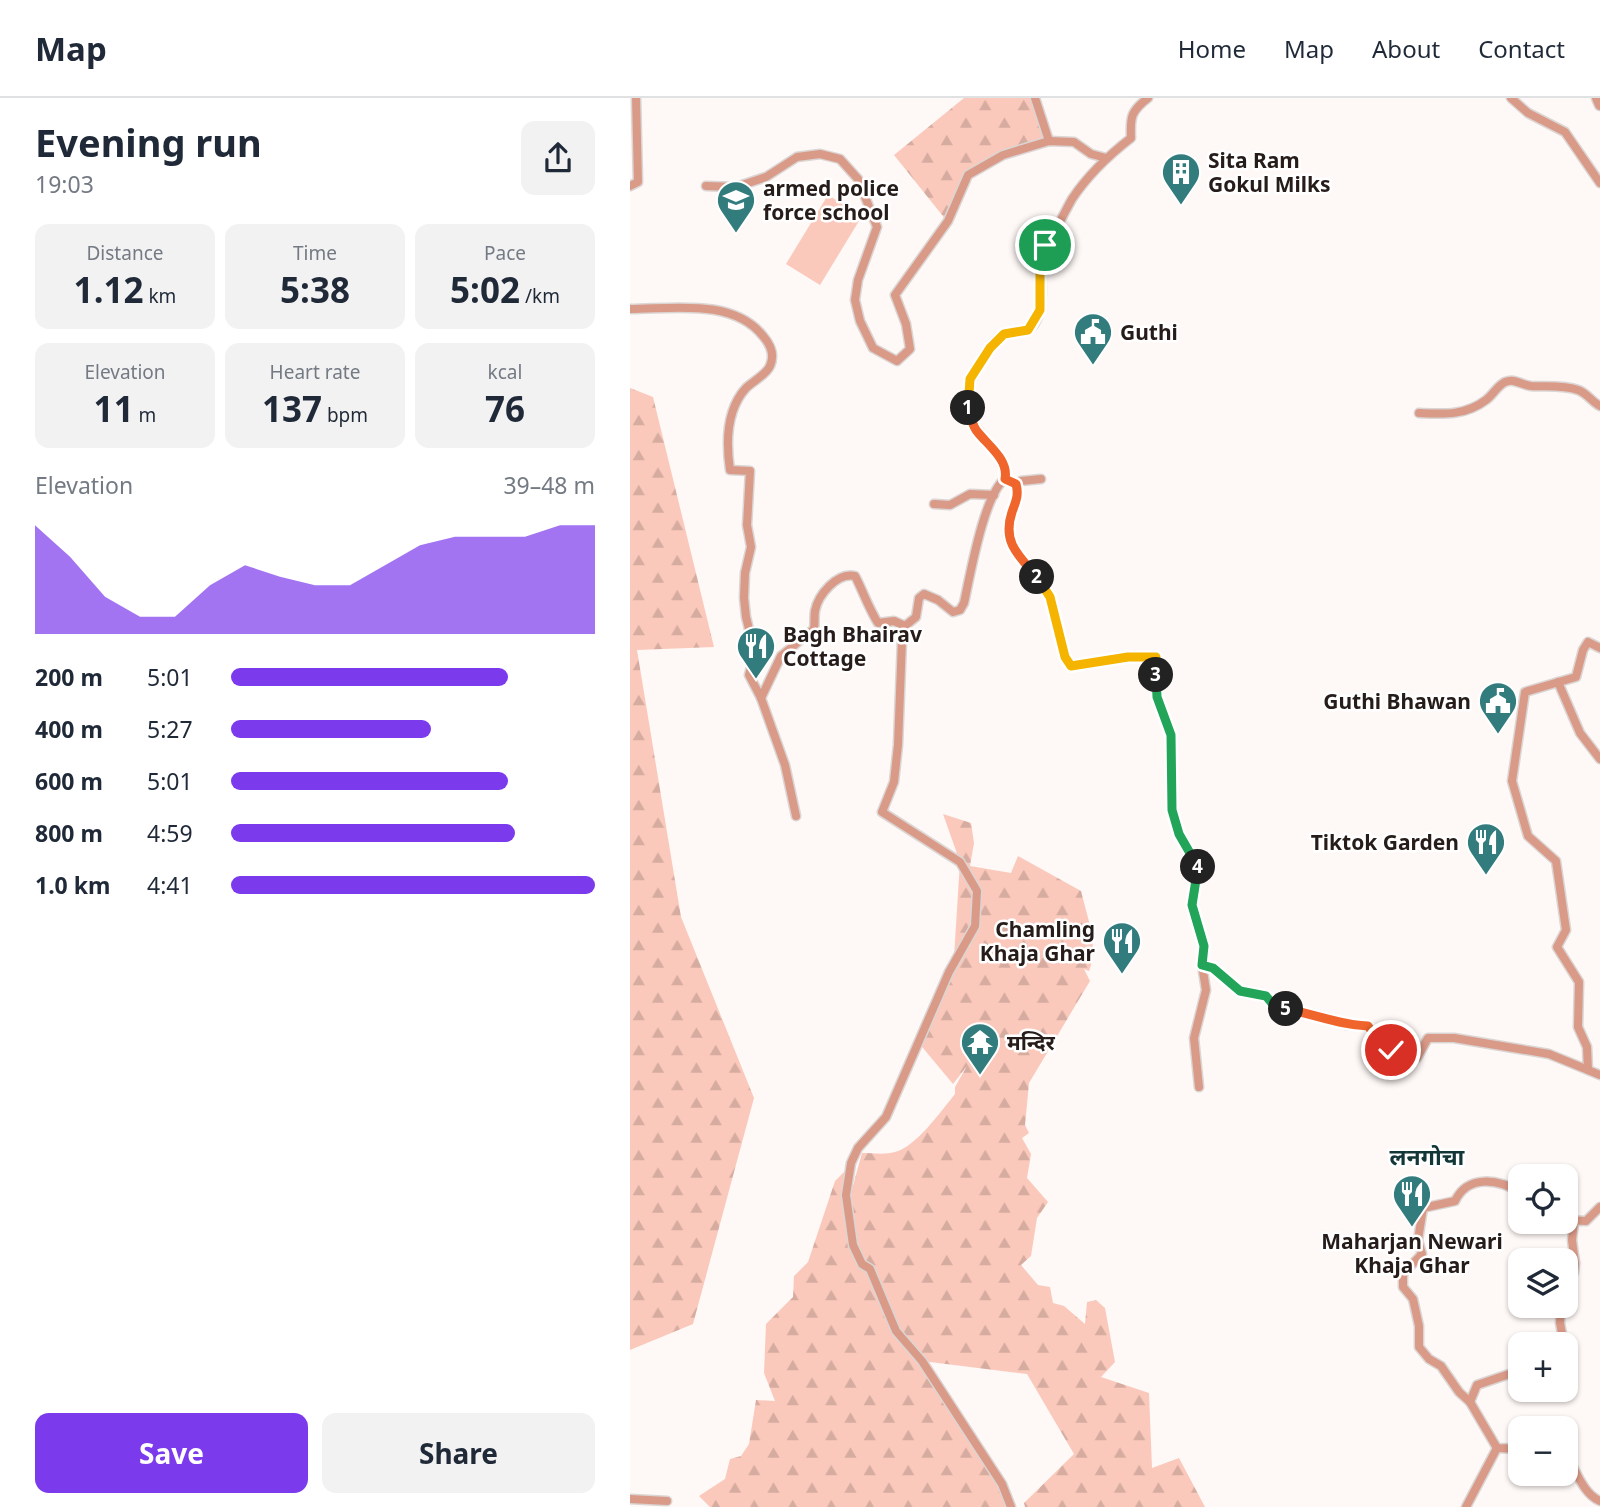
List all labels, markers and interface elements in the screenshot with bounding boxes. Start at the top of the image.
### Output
text: Map [35,26,107,71]
text: Home [1178,32,1246,65]
text: Map [1284,32,1334,65]
text: About [1372,32,1440,65]
text: Contact [1478,32,1565,65]
text: Evening run [35,116,262,168]
button: share [521,121,595,195]
place label: Sita Ram Gokul Milks [1208,146,1331,198]
building icon: Sita Ram Gokul Milks [1160,151,1202,206]
text: 19:03 [35,168,94,200]
place label: armed police force school [763,174,899,226]
school or university icon: armed police force school [715,179,757,234]
pin [1015,215,1075,275]
icon: arrive [1026,226,1064,264]
text: Distance [87,240,163,266]
text: Time [293,240,337,266]
text: Pace [484,240,526,266]
text: 1.12 [74,266,144,313]
text: 5:38 [280,266,350,313]
text: 5:02 [450,266,520,313]
text: km [144,283,176,309]
text: /km [520,283,560,309]
public building icon: Guthi [1072,311,1114,366]
place label: Guthi [1120,318,1178,346]
text: Elevation [84,359,166,385]
text: Heart rate [270,359,360,385]
text: kcal [488,359,522,385]
text: 11 [94,385,134,432]
text: 137 [262,385,322,432]
text: 76 [485,385,525,432]
pin: 1 [950,390,986,426]
text: 1 [962,394,973,420]
text: m [134,402,156,428]
text: bpm [322,402,368,428]
text: Elevation [35,469,133,501]
text: 39–48 m [503,469,595,501]
pin: 2 [1020,560,1054,594]
text: 2 [1031,563,1042,589]
place label: Bagh Bhairav Cottage [783,620,922,672]
restaurant icon: Bagh Bhairav Cottage [735,625,777,680]
pin: 3 [1138,658,1174,692]
text: 200 m [35,661,103,693]
text: 5:01 [147,661,193,693]
text: 3 [1150,661,1161,687]
public building icon: Guthi Bhawan [1477,680,1519,735]
place label: Guthi Bhawan [1323,687,1471,715]
text: 400 m [35,713,103,745]
text: 5:27 [147,713,193,745]
text: 600 m [35,765,103,797]
text: 5:01 [147,765,193,797]
text: 800 m [35,817,103,849]
text: 4:59 [147,817,193,849]
restaurant icon: Tiktok Garden [1465,821,1507,876]
place label: Tiktok Garden [1311,828,1459,856]
pin: 4 [1180,850,1216,884]
text: 4 [1192,853,1203,879]
text: 1.0 km [35,869,110,901]
text: 4:41 [147,869,193,901]
place label: Chamling Khaja Ghar [980,915,1096,967]
restaurant icon: Chamling Khaja Ghar [1101,920,1143,975]
pin: 5 [1268,992,1304,1026]
text: 5 [1280,995,1291,1021]
pin [1361,1020,1421,1080]
temple icon: मन्दिर [959,1021,1001,1076]
place label: मन्दिर [1007,1028,1056,1056]
icon: check [1372,1031,1410,1069]
district label: लनगोचा [1390,1140,1466,1172]
map controls [1508,1164,1578,1486]
button: locate [1508,1164,1578,1234]
restaurant icon: Maharjan Newari Khaja Ghar [1391,1173,1433,1228]
place label: Maharjan Newari Khaja Ghar [1321,1227,1503,1279]
button: layers [1508,1248,1578,1318]
button: + [1508,1332,1578,1402]
button: Save [35,1413,308,1493]
button: Share [322,1413,595,1493]
button: − [1508,1416,1578,1486]

